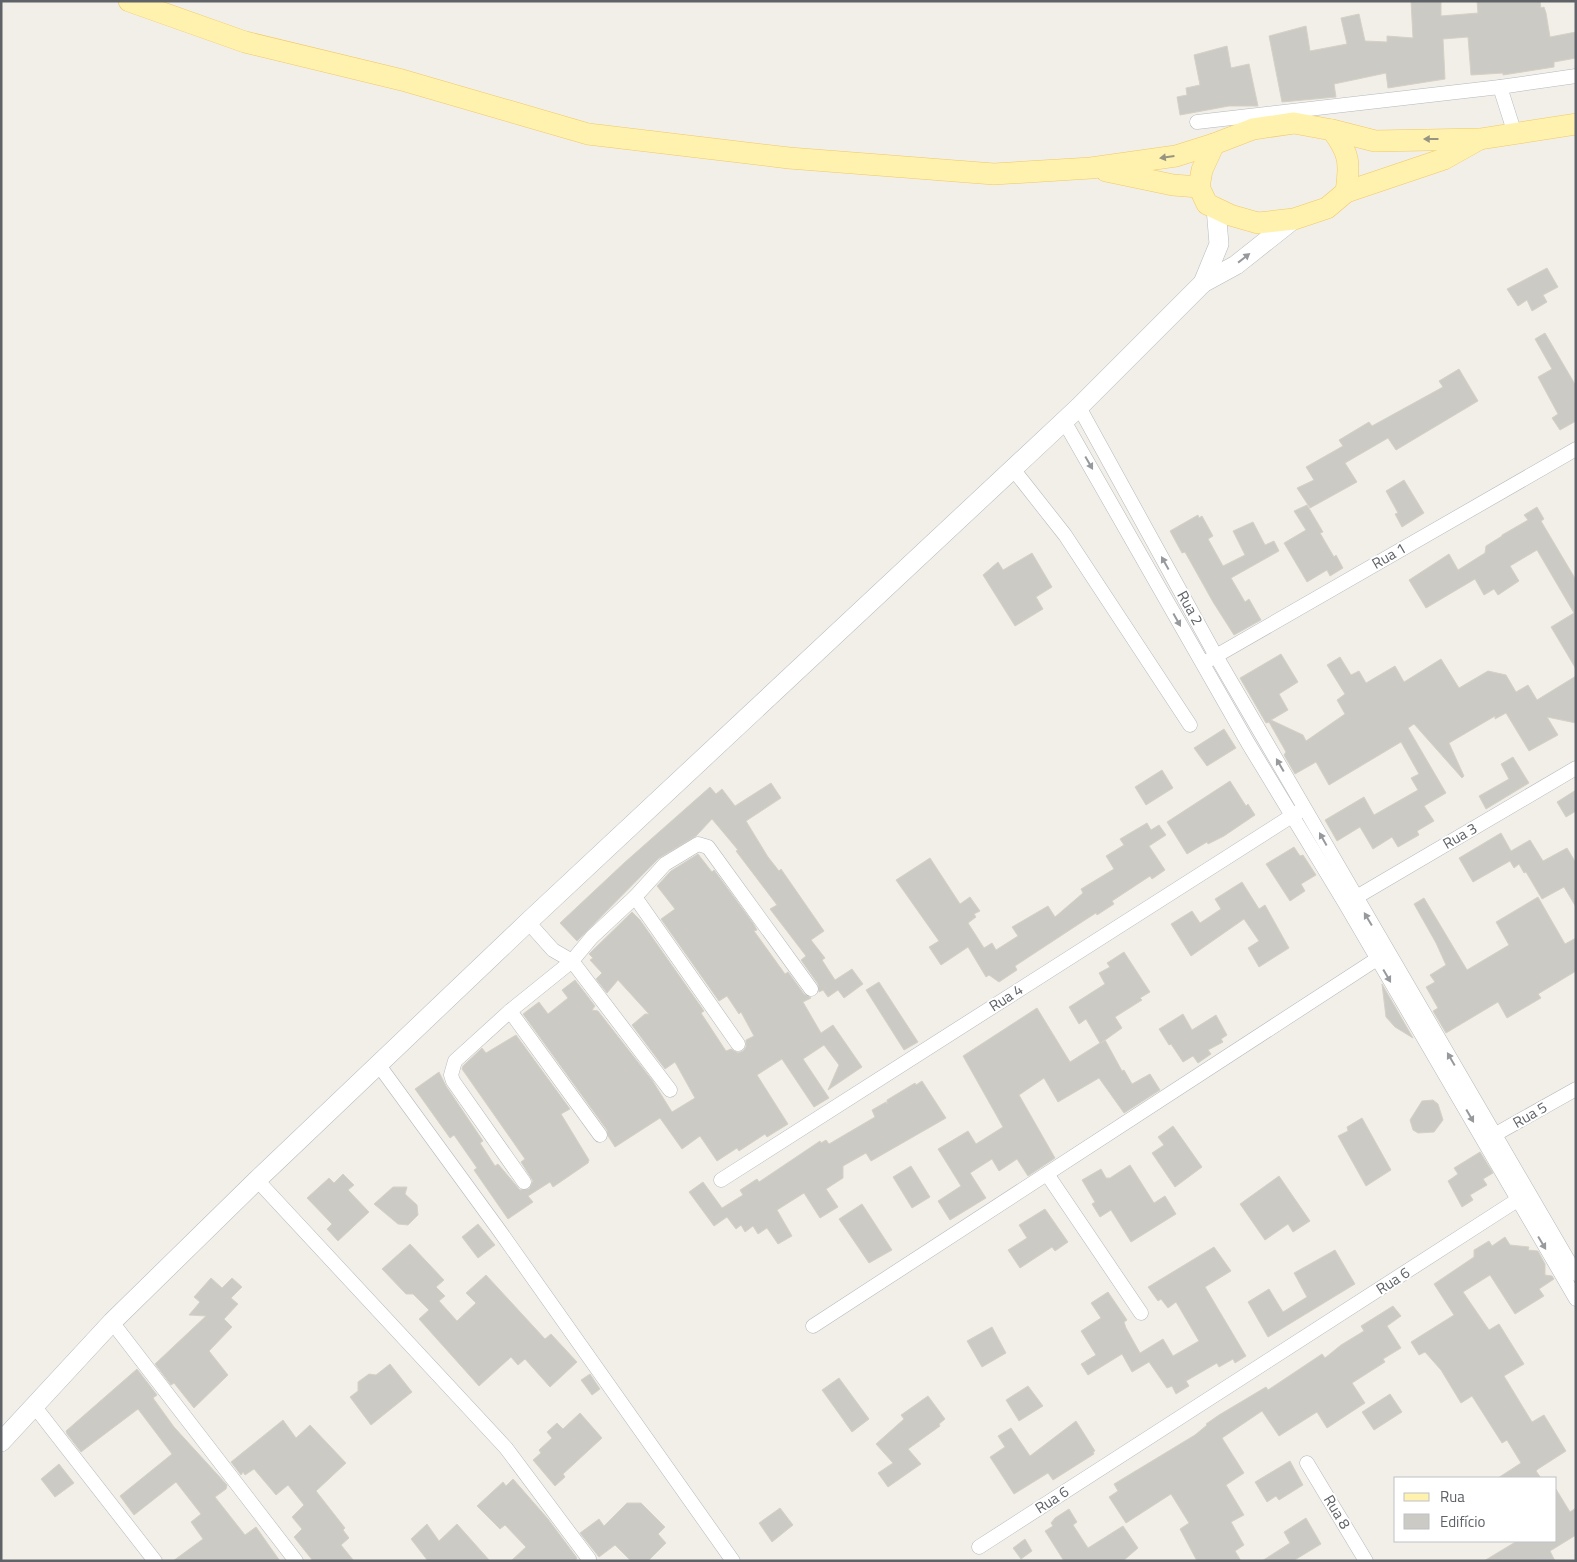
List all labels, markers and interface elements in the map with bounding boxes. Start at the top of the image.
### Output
one-way arrow [1423,135,1439,143]
one-way arrow [1159,153,1175,161]
one-way arrow [1237,253,1251,263]
one-way arrow [1084,456,1093,469]
street label: Rua 1 [1367,537,1410,575]
one-way arrow [1161,556,1169,571]
street label: Rua 2 [1172,586,1209,629]
one-way arrow [1173,613,1182,626]
one-way arrow [1276,758,1284,773]
street label: Rua 3 [1438,817,1481,855]
one-way arrow [1318,833,1327,846]
one-way arrow [1364,912,1373,925]
one-way arrow [1383,969,1392,982]
street label: Rua 4 [984,978,1027,1017]
one-way arrow [1446,1052,1455,1065]
street label: Rua 5 [1508,1096,1551,1134]
one-way arrow [1465,1109,1474,1122]
one-way arrow [1538,1237,1547,1250]
street label: Rua 6 [1371,1261,1414,1300]
legend [1394,1477,1557,1542]
street label: Rua 6 [1030,1480,1073,1519]
text: Rua [1440,1485,1465,1508]
street label: Rua 8 [1318,1490,1357,1533]
text: Edifício [1440,1510,1485,1533]

